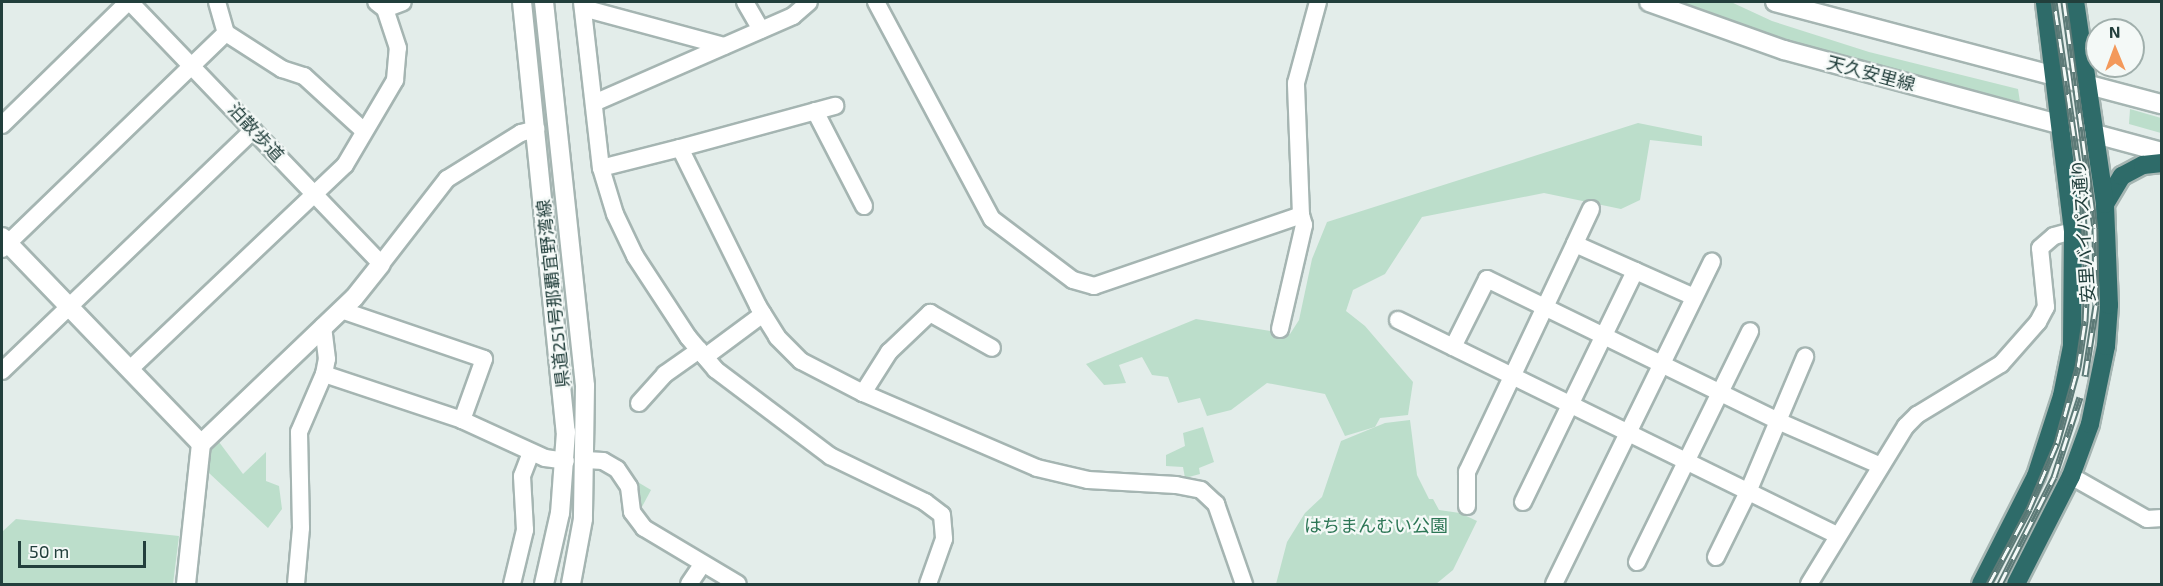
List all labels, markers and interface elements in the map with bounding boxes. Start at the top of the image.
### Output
north arrow [2085,18,2145,78]
text: N [2109,22,2121,41]
street label: 天久安里線 [1825,51,1917,95]
street label: 泊散歩道 [224,98,288,166]
street label: 安里バイパス通り [2067,158,2099,304]
street label: 県道251号那覇宜野湾線 [532,199,574,389]
park label: はちまんむい公園 [1304,514,1448,536]
scale bar [21,529,148,567]
text: 50 m [29,540,69,562]

